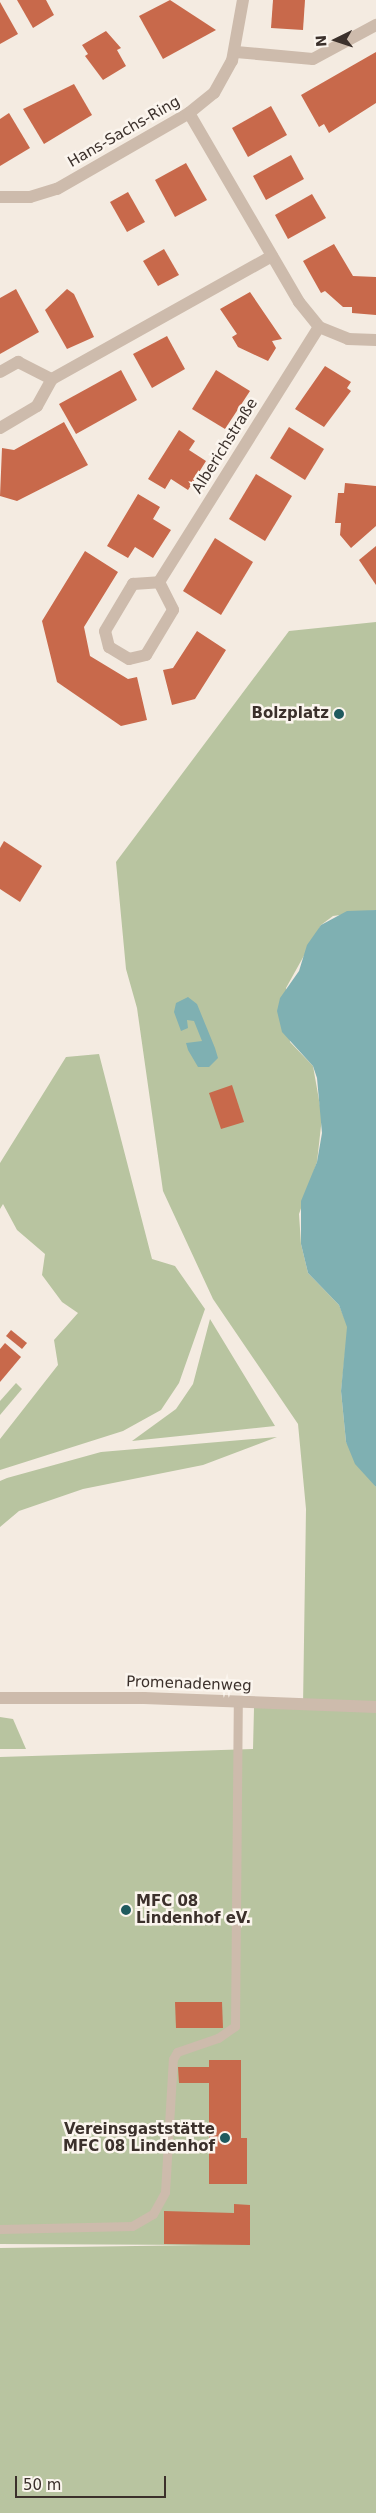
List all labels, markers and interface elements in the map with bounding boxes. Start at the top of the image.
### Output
north arrow [311,15,361,65]
text: N [313,35,329,47]
street label: Hans-Sachs-Ring [65,93,183,171]
street label: Alberichstraße [188,395,262,497]
place label: Bolzplatz [251,705,329,723]
marker: Bolzplatz [333,708,345,720]
street label: Promenadenweg [126,1673,252,1695]
place label: MFC 08 Lindenhof eV. [136,1892,251,1927]
marker: MFC 08 Lindenhof eV. [120,1904,132,1916]
place label: Vereinsgaststätte MFC 08 Lindenhof [63,2120,215,2155]
marker: Vereinsgaststätte MFC 08 Lindenhof [219,2132,231,2144]
scale bar [18,2466,169,2498]
text: 50 m [23,2476,61,2494]

